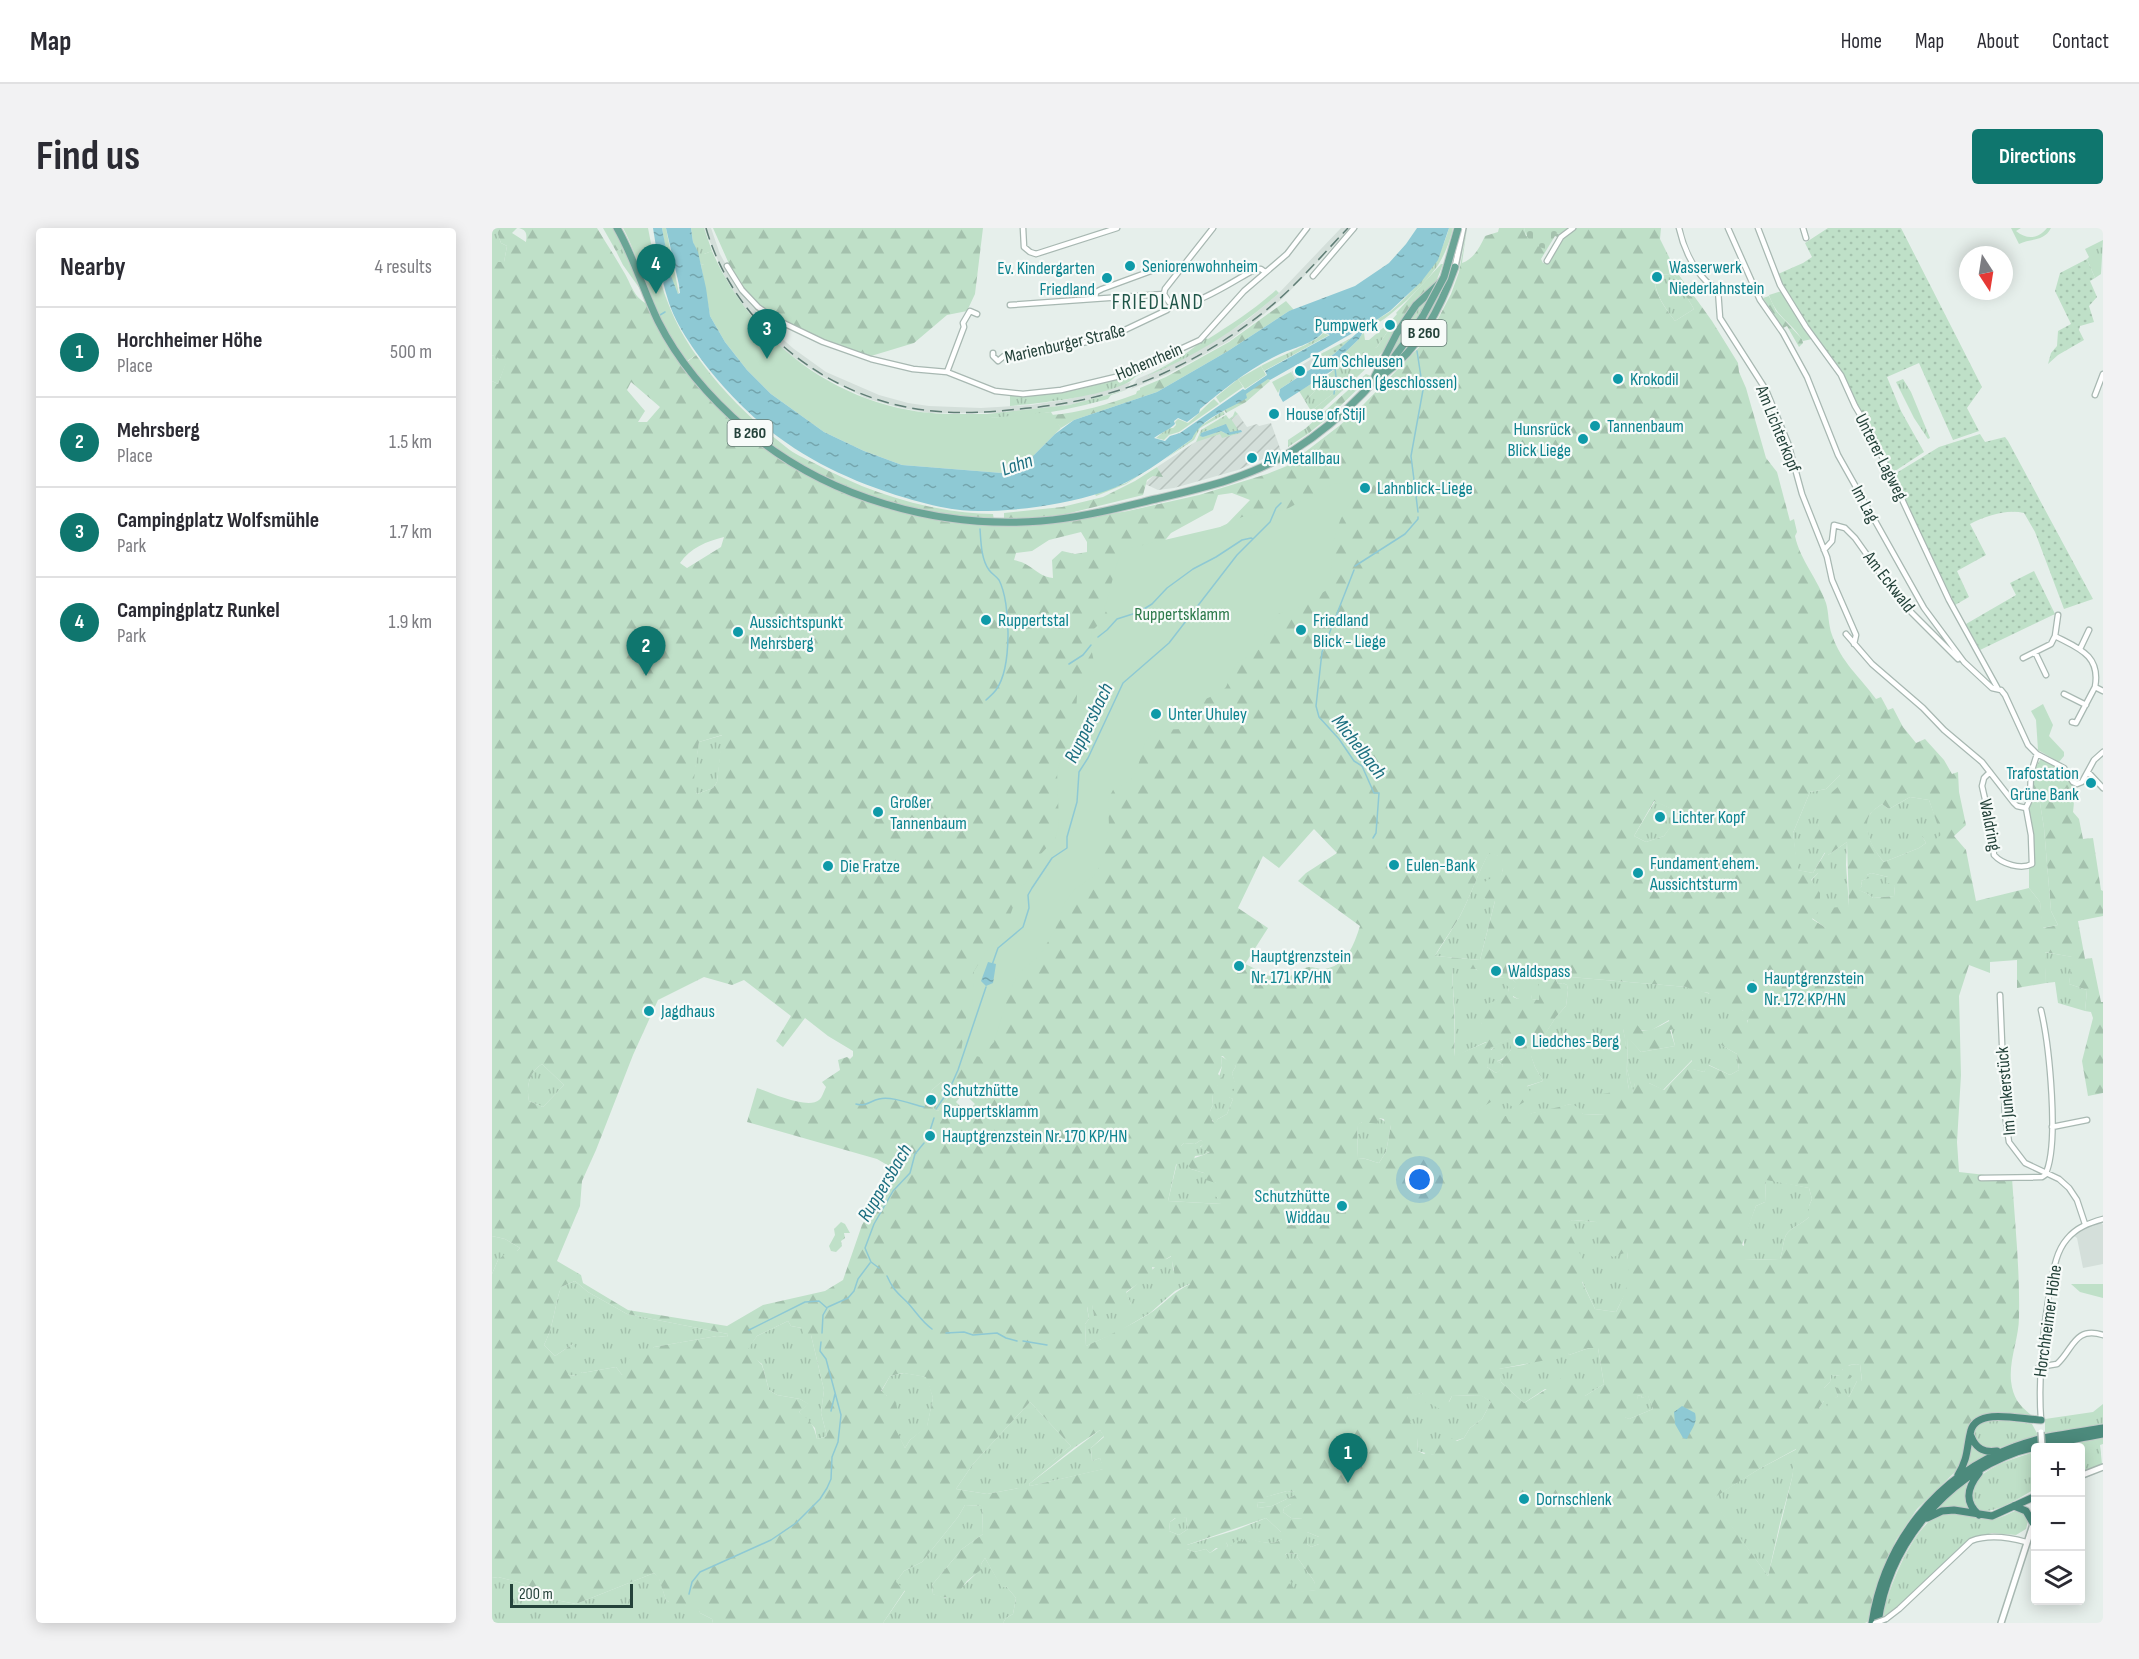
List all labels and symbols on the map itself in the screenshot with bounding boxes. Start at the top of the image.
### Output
pin: 4 [636,244,676,294]
north arrow [1959,246,2013,300]
place label: Seniorenwohnheim [1142,256,1258,277]
place label: Wasserwerk Niederlahnstein [1669,257,1764,299]
place label: Ev. Kindergarten Friedland [997,258,1095,300]
marker: Seniorenwohnheim [1123,259,1137,273]
marker: Wasserwerk Niederlahnstein [1650,270,1664,284]
marker: Ev. Kindergarten Friedland [1100,271,1114,285]
district label: FRIEDLAND [1112,290,1204,315]
pin: 3 [748,310,786,359]
place label: Pumpwerk [1315,315,1378,336]
marker: Pumpwerk [1383,318,1397,332]
street label: Marienburger Straße [1003,320,1127,368]
road number: B 260 [1402,320,1446,346]
street label: Hohenrhein [1112,339,1186,385]
place label: Zum Schleusen Häuschen (geschlossen) [1312,351,1457,393]
marker: Zum Schleusen Häuschen (geschlossen) [1293,364,1307,378]
place label: Krokodil [1630,369,1679,390]
marker: Krokodil [1611,372,1625,386]
street label: Am Lichterkopf [1751,382,1805,476]
place label: House of Stijl [1286,404,1365,425]
marker: House of Stijl [1267,407,1281,421]
street label: Unterer Lagweg [1850,410,1912,504]
place label: Tannenbaum [1607,416,1684,437]
place label: Hunsrück Blick Liege [1507,419,1571,461]
marker: Tannenbaum [1588,419,1602,433]
road number: B 260 [728,420,772,446]
marker: Hunsrück Blick Liege [1576,432,1590,446]
water label: Lahn [998,448,1036,482]
place label: AY Metallbau [1263,448,1340,469]
marker: AY Metallbau [1245,451,1259,465]
place label: Lahnblick-Liege [1377,478,1473,499]
marker: Lahnblick-Liege [1358,481,1372,495]
street label: Im Lag [1847,482,1883,526]
street label: Am Eckwald [1858,547,1919,617]
park label: Ruppertsklamm [1134,604,1230,625]
place label: Ruppertstal [998,610,1069,631]
place label: Friedland Blick - Liege [1313,610,1386,652]
place label: Aussichtspunkt Mehrsberg [749,612,844,654]
marker: Ruppertstal [979,613,993,627]
marker: Friedland Blick - Liege [1294,623,1308,637]
marker: Aussichtspunkt Mehrsberg [731,625,745,639]
pin: 2 [626,626,666,676]
water label: Ruppersbach [1059,679,1119,767]
place label: Unter Uhuley [1168,704,1247,725]
marker: Unter Uhuley [1149,707,1163,721]
water label: Michelbach [1326,710,1392,784]
place label: Trafostation Grüne Bank [2006,763,2079,805]
marker: Trafostation Grüne Bank [2084,776,2098,790]
place label: Großer Tannenbaum [890,792,967,834]
street label: Waldring [1975,797,2005,853]
marker: Großer Tannenbaum [871,805,885,819]
place label: Lichter Kopf [1672,807,1746,828]
marker: Lichter Kopf [1653,810,1667,824]
place label: Fundament ehem. Aussichtsturm [1649,853,1759,895]
place label: Eulen-Bank [1406,855,1476,876]
place label: Die Fratze [840,856,900,877]
marker: Eulen-Bank [1387,858,1401,872]
marker: Die Fratze [821,859,835,873]
marker: Fundament ehem. Aussichtsturm [1631,866,1645,880]
place label: Hauptgrenzstein Nr. 171 KP/HN [1251,946,1351,988]
marker: Hauptgrenzstein Nr. 171 KP/HN [1232,959,1246,973]
place label: Waldspass [1508,961,1571,982]
marker: Waldspass [1489,964,1503,978]
place label: Hauptgrenzstein Nr. 172 KP/HN [1764,968,1864,1010]
marker: Hauptgrenzstein Nr. 172 KP/HN [1745,981,1759,995]
place label: Jagdhaus [660,1001,715,1022]
marker: Jagdhaus [642,1004,656,1018]
place label: Liedches-Berg [1532,1031,1619,1052]
marker: Liedches-Berg [1513,1034,1527,1048]
street label: Im Junkerstück [1992,1046,2020,1136]
place label: Schutzhütte Ruppertsklamm [943,1080,1038,1122]
marker: Schutzhütte Ruppertsklamm [924,1093,938,1107]
place label: Hauptgrenzstein Nr. 170 KP/HN [942,1126,1127,1147]
marker: Hauptgrenzstein Nr. 170 KP/HN [923,1129,937,1143]
water label: Ruppersbach [853,1140,917,1226]
your location [1405,1165,1434,1194]
place label: Schutzhütte Widdau [1255,1186,1330,1228]
marker: Schutzhütte Widdau [1335,1199,1349,1213]
street label: Horchheimer Höhe [2030,1264,2066,1378]
pin: 1 [1328,1434,1368,1483]
place label: Dornschlenk [1536,1489,1612,1510]
marker: Dornschlenk [1517,1492,1531,1506]
scale bar [510,1581,633,1608]

